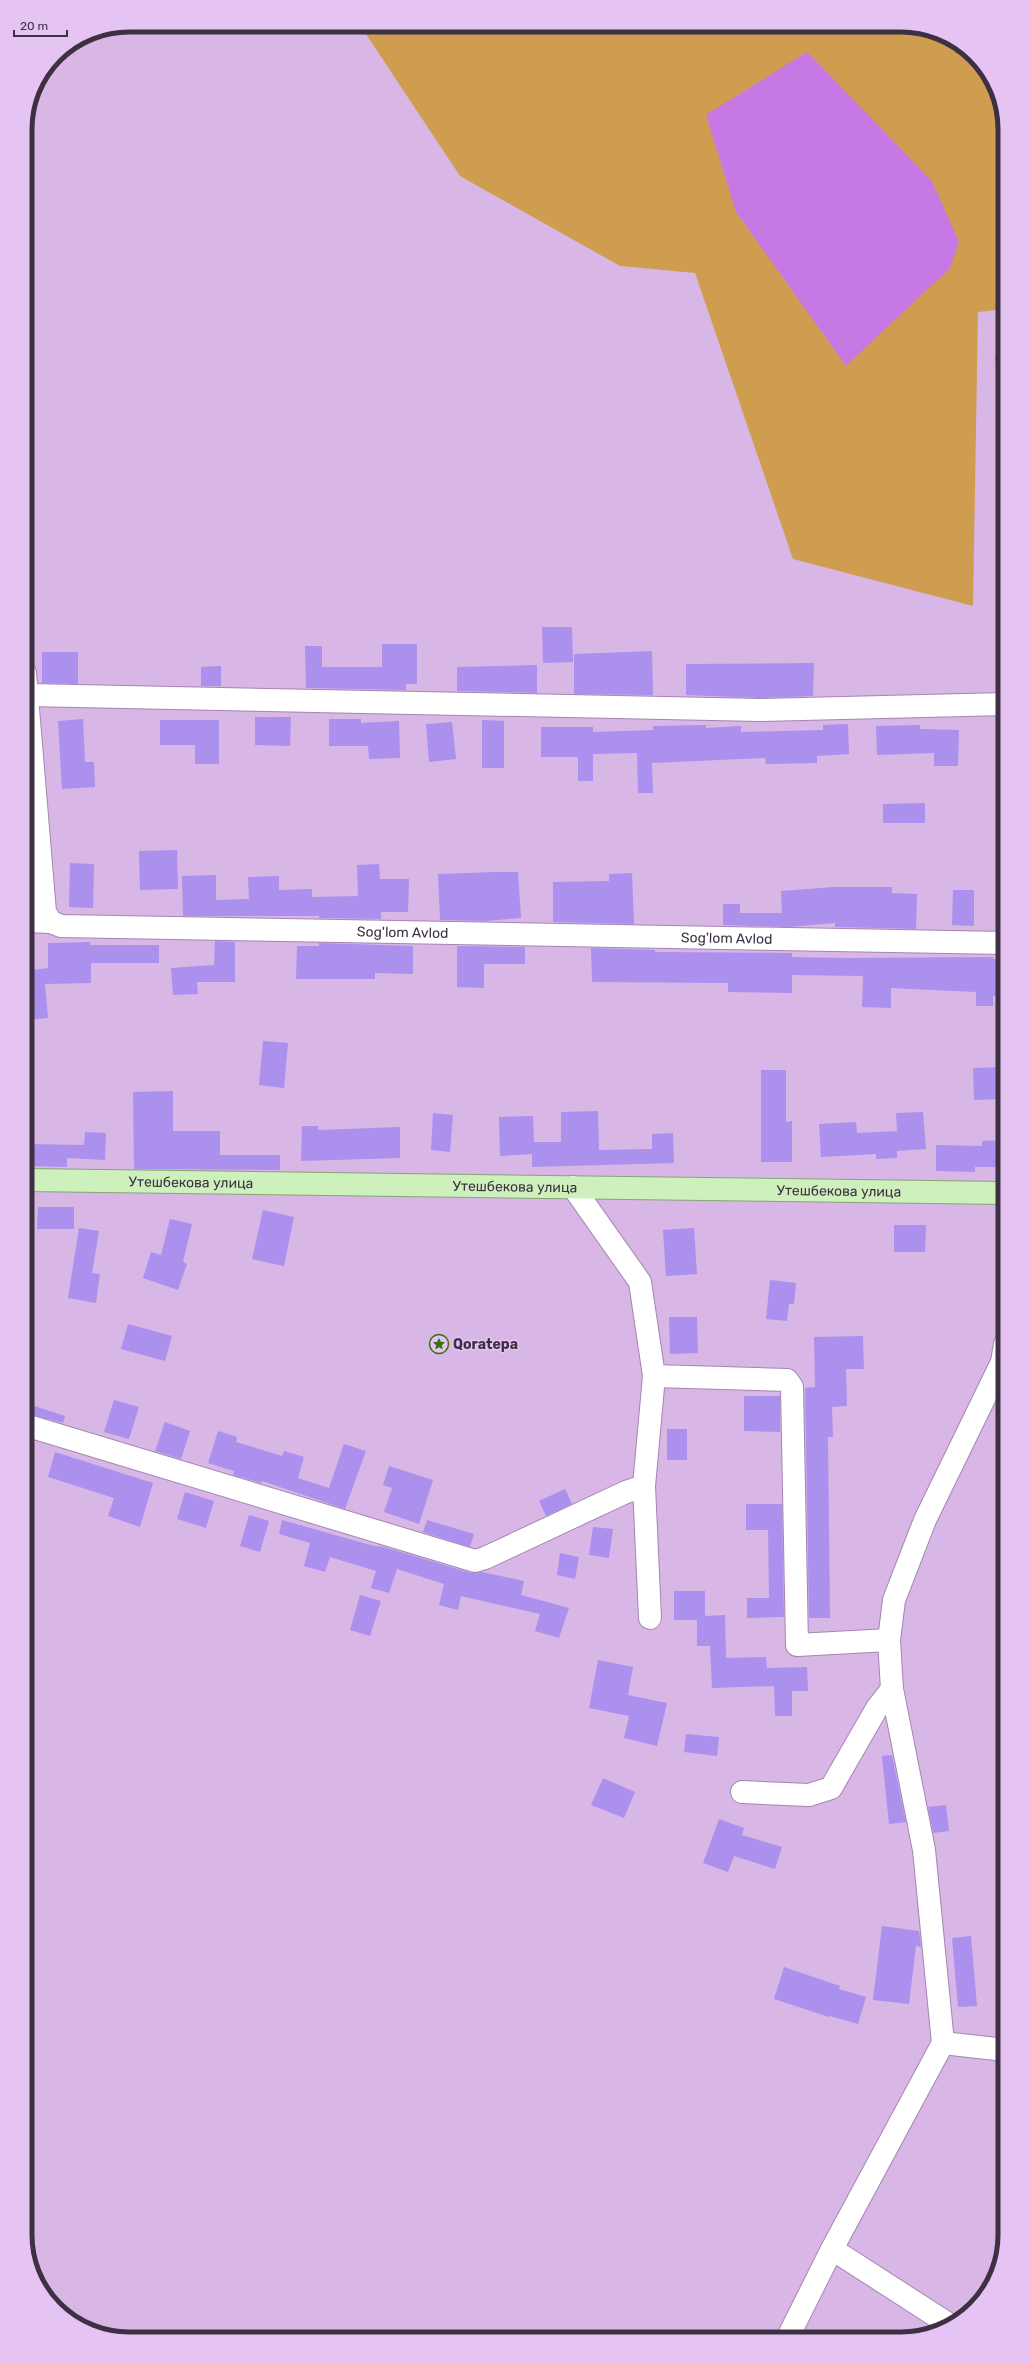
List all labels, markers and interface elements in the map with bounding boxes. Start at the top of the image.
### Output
scale bar [14,12,67,38]
text: 20 m [20,19,48,33]
street label: Sog'lom Avlod [357,923,449,941]
street label: Sog'lom Avlod [681,929,773,947]
street label: Утешбекова улица [128,1173,254,1192]
street label: Утешбекова улица [452,1177,577,1196]
street label: Утешбекова улица [776,1181,901,1200]
place icon: Qoratepa [428,1333,450,1355]
place label: Qoratepa [453,1336,518,1353]

